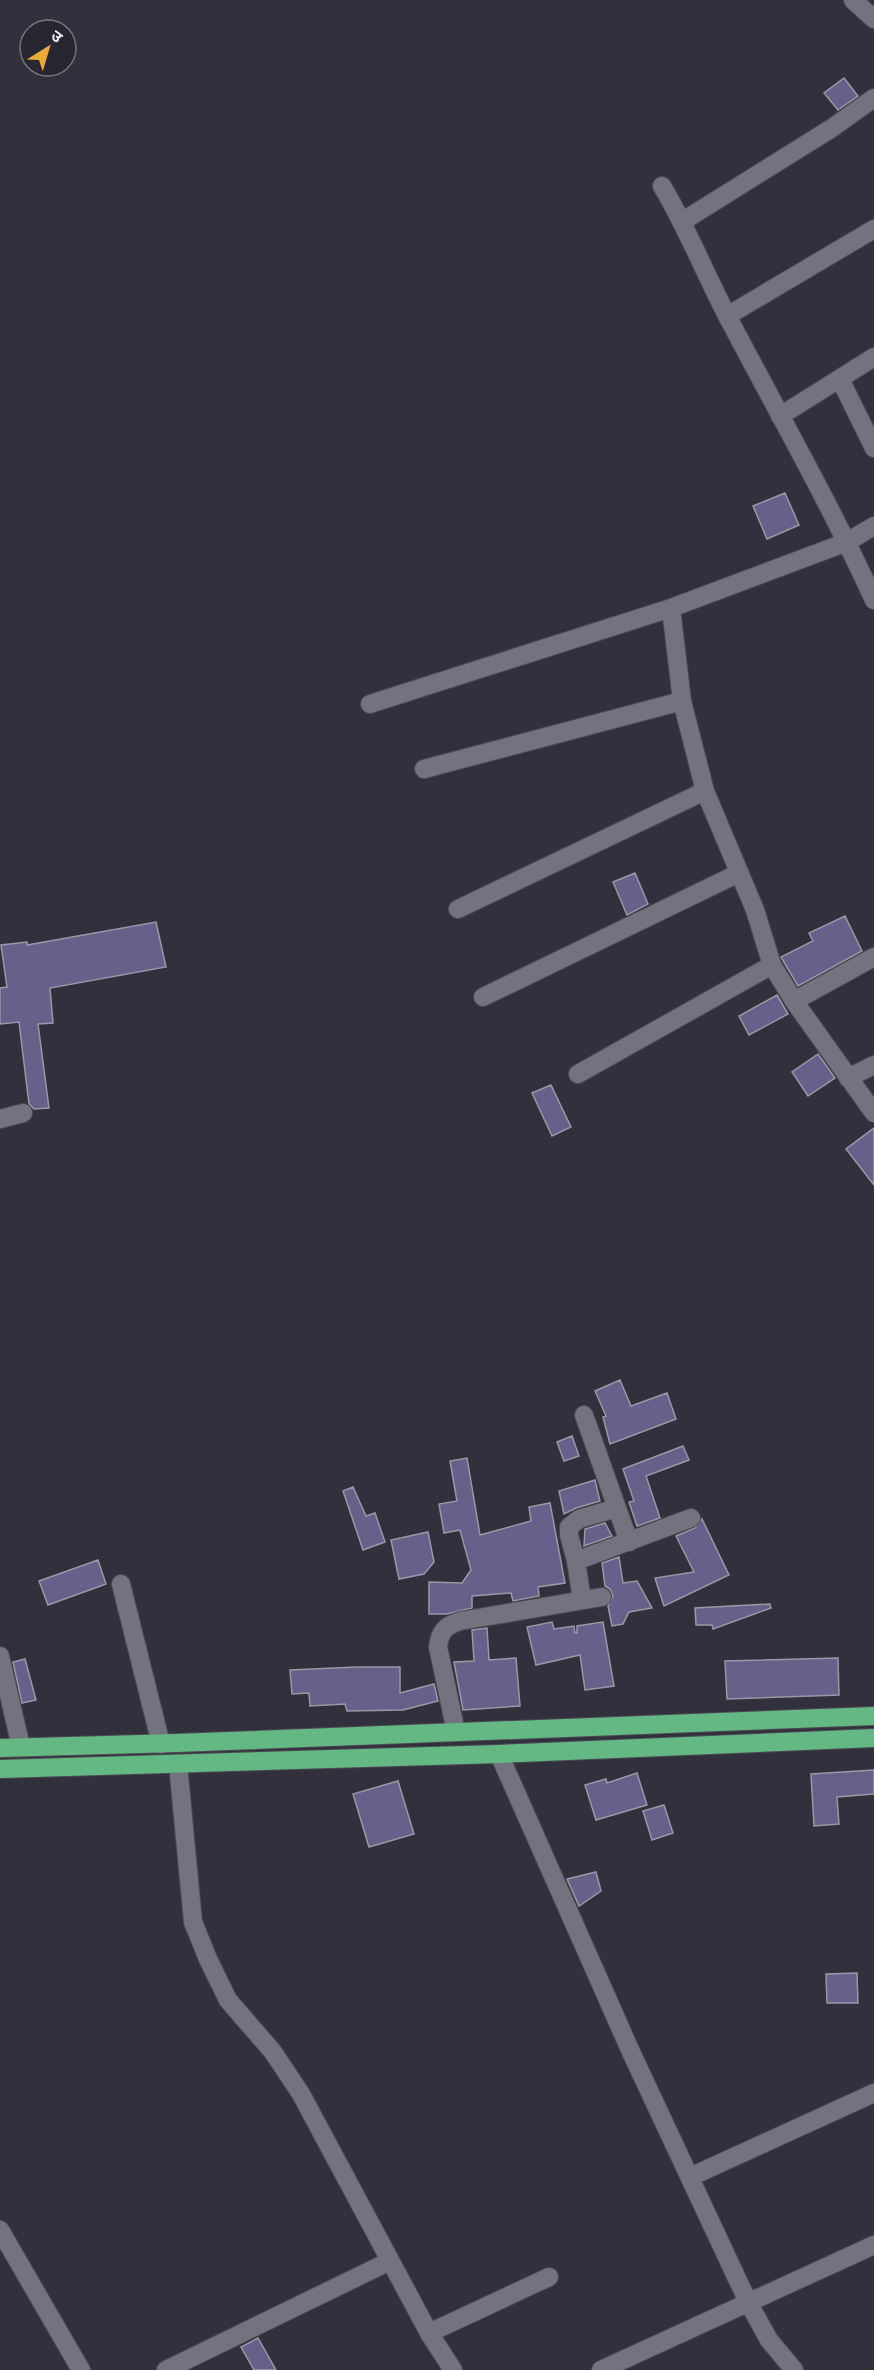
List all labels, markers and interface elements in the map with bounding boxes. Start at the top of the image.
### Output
north arrow [18,18,78,78]
text: उ [47,24,68,48]

